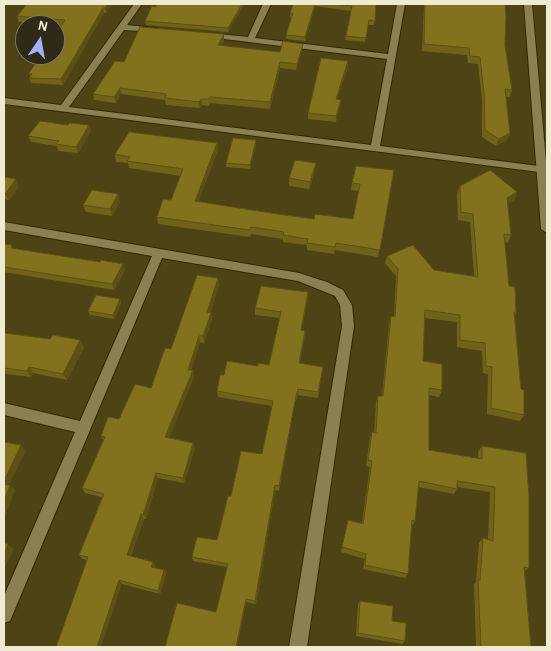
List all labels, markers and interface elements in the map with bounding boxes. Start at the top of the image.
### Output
north arrow [15,15,65,65]
text: N [37,18,49,34]

